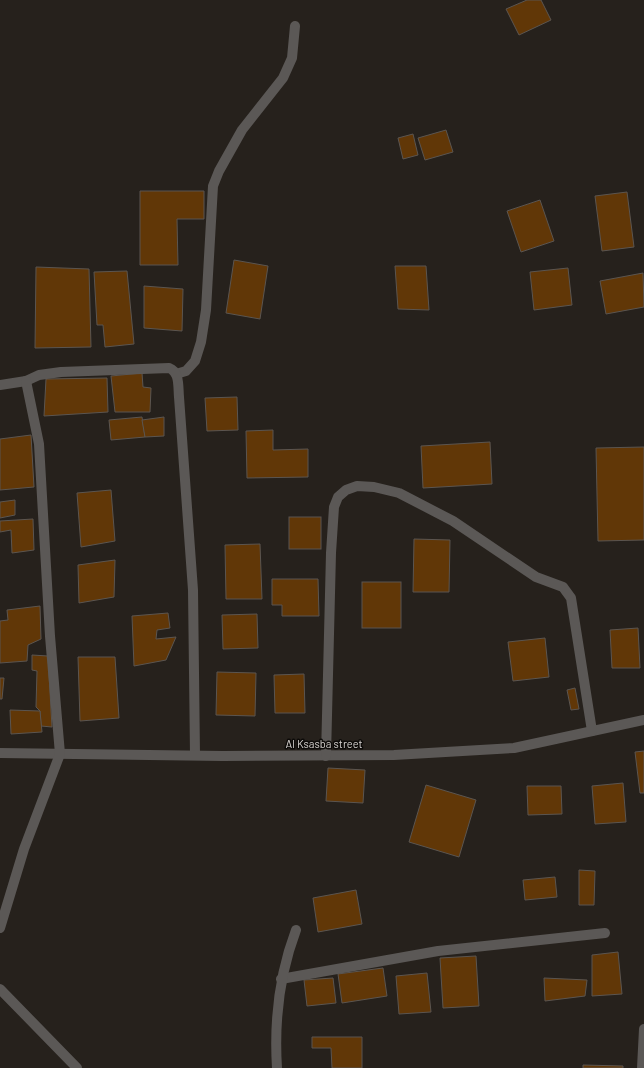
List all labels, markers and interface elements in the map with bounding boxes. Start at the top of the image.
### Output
street label: Al Ksasba street [286,737,362,750]

